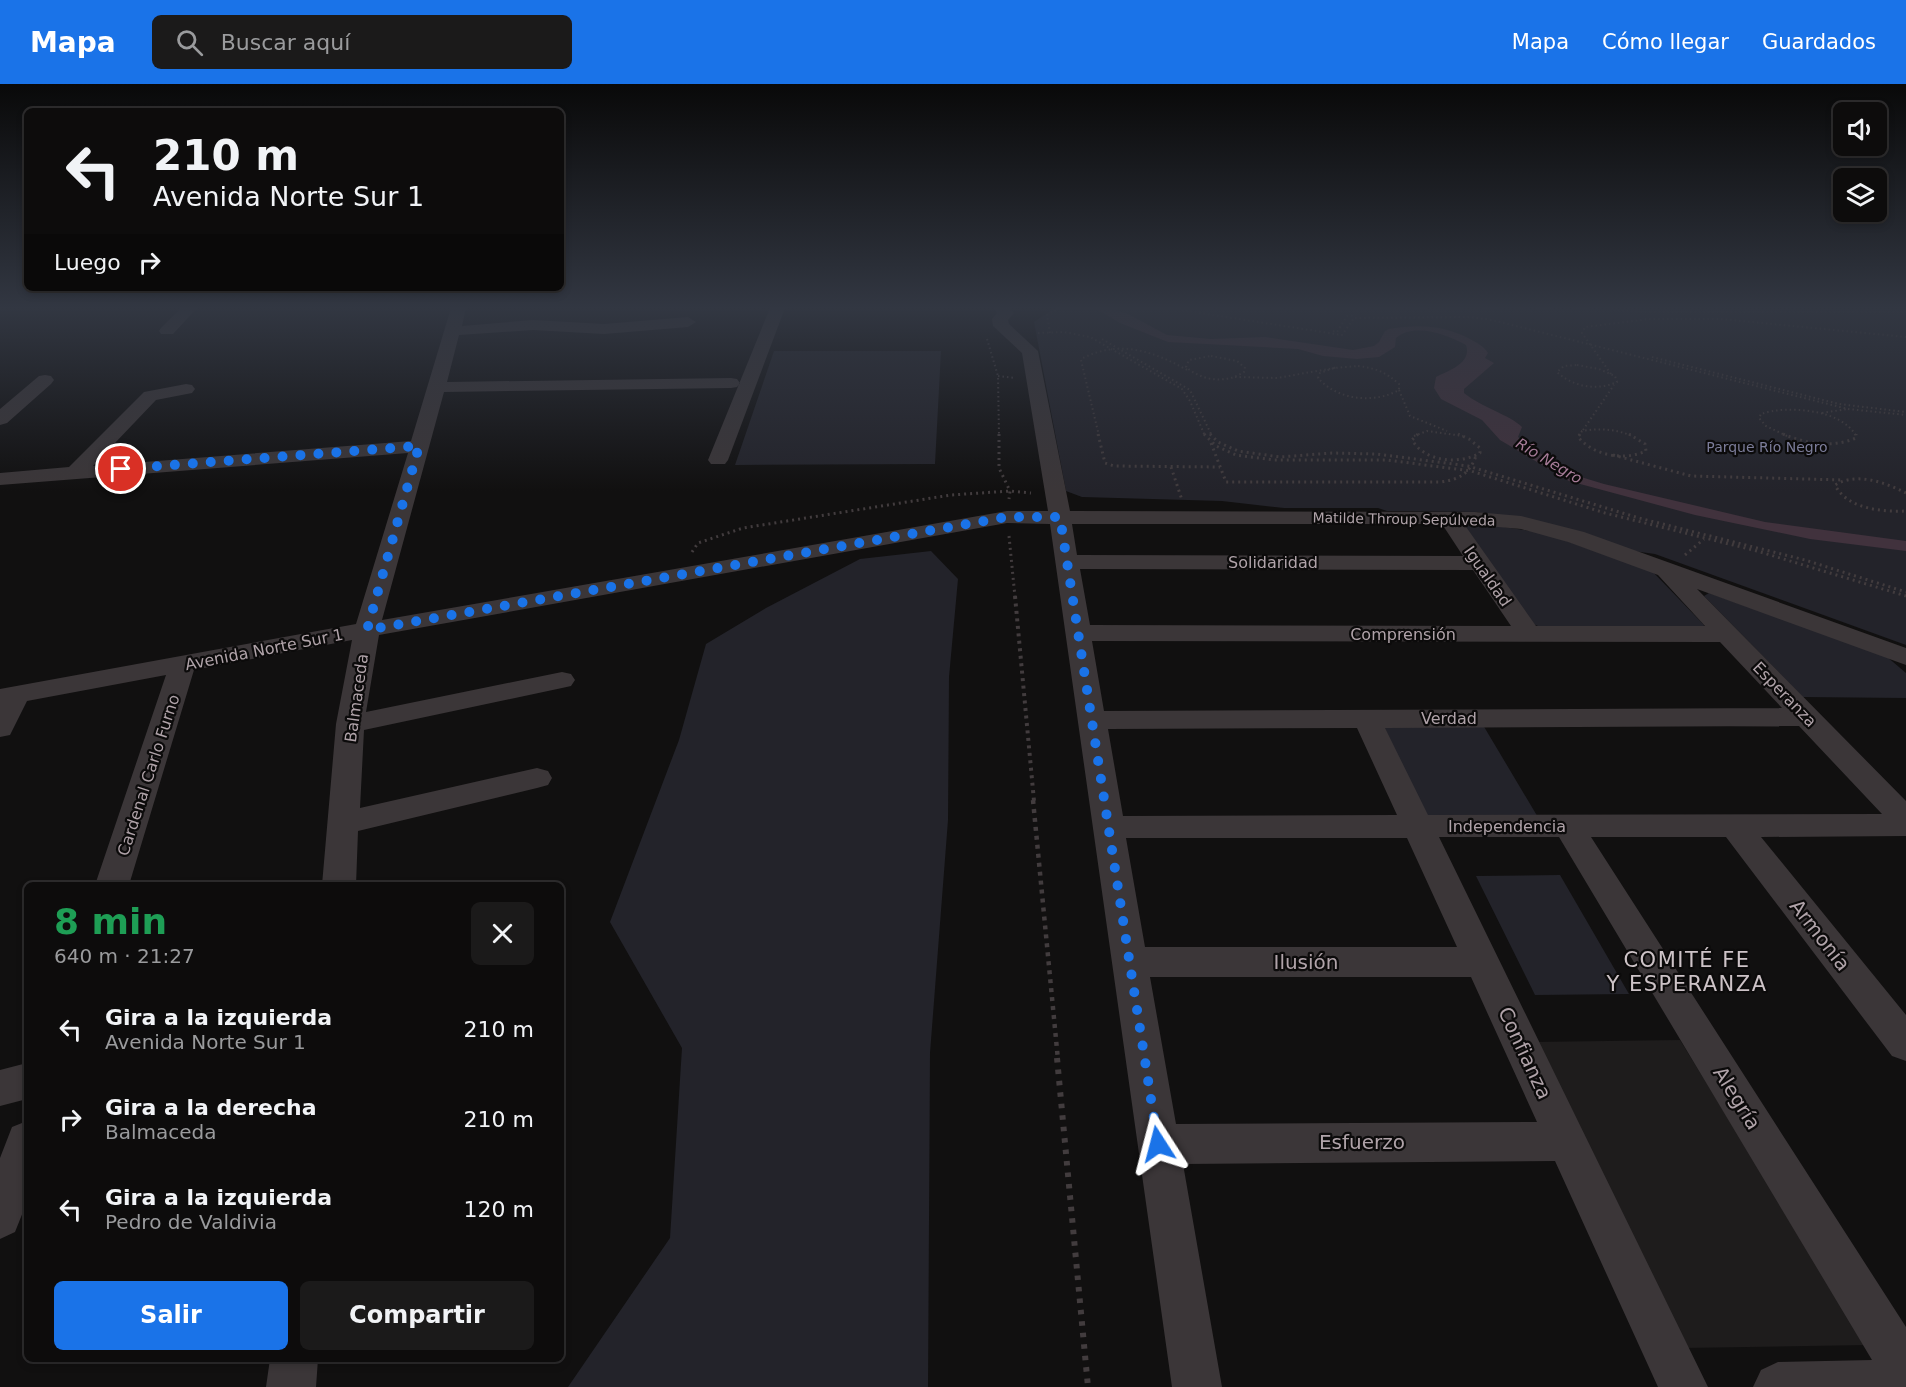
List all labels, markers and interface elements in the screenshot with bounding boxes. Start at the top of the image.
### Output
search box [152,15,572,69]
text: Mapa [30,26,116,59]
icon: search [173,26,206,59]
text: Buscar aquí [221,30,350,55]
text: Mapa [1512,30,1569,54]
text: Cómo llegar [1602,30,1729,54]
text: Guardados [1762,30,1876,54]
map controls [1833,102,1887,222]
button: sound [1833,102,1887,156]
text: 210 m [153,131,299,180]
icon: left [54,132,132,210]
button: layers [1833,168,1887,222]
text: Avenida Norte Sur 1 [153,181,424,212]
icon: right [133,246,166,279]
text: Luego [54,250,121,275]
water label: Río Negro [1513,434,1585,488]
park label: Parque Río Negro [1706,439,1828,455]
pin [95,443,146,494]
icon: arrive [104,452,137,485]
street label: Matilde Throup Sepúlveda [1312,509,1496,529]
street label: Igualdad [1460,542,1515,610]
street label: Solidaridad [1228,553,1318,572]
street label: Avenida Norte Sur 1 [183,625,345,674]
street label: Comprensión [1350,625,1456,644]
street label: Balmaceda [341,653,372,744]
street label: Esperanza [1749,658,1820,731]
street label: Cardenal Carlo Furno [113,692,184,858]
street label: Verdad [1421,709,1477,728]
street label: Independencia [1448,817,1566,836]
street label: Armonía [1785,895,1855,975]
text: 8 min [54,901,167,942]
button: close [471,902,534,965]
text: 640 m · 21:27 [54,944,195,968]
district label: COMITÉ FE Y ESPERANZA [1605,947,1768,996]
street label: Ilusión [1273,950,1339,974]
street label: Confianza [1493,1003,1557,1103]
text: Gira a la izquierda [105,1005,332,1030]
icon: left [54,1013,87,1046]
text: 210 m [464,1017,534,1042]
text: Avenida Norte Sur 1 [105,1030,306,1054]
street label: Alegría [1708,1062,1766,1134]
text: Gira a la derecha [105,1095,317,1120]
icon: right [54,1103,87,1136]
text: 210 m [464,1107,534,1132]
position arrow [1126,1112,1190,1176]
text: Balmaceda [105,1120,217,1144]
street label: Esfuerzo [1319,1130,1405,1154]
text: Gira a la izquierda [105,1185,332,1210]
icon: left [54,1193,87,1226]
text: 120 m [464,1197,534,1222]
text: Pedro de Valdivia [105,1210,277,1234]
button: Salir [54,1281,288,1350]
button: Compartir [300,1281,534,1350]

